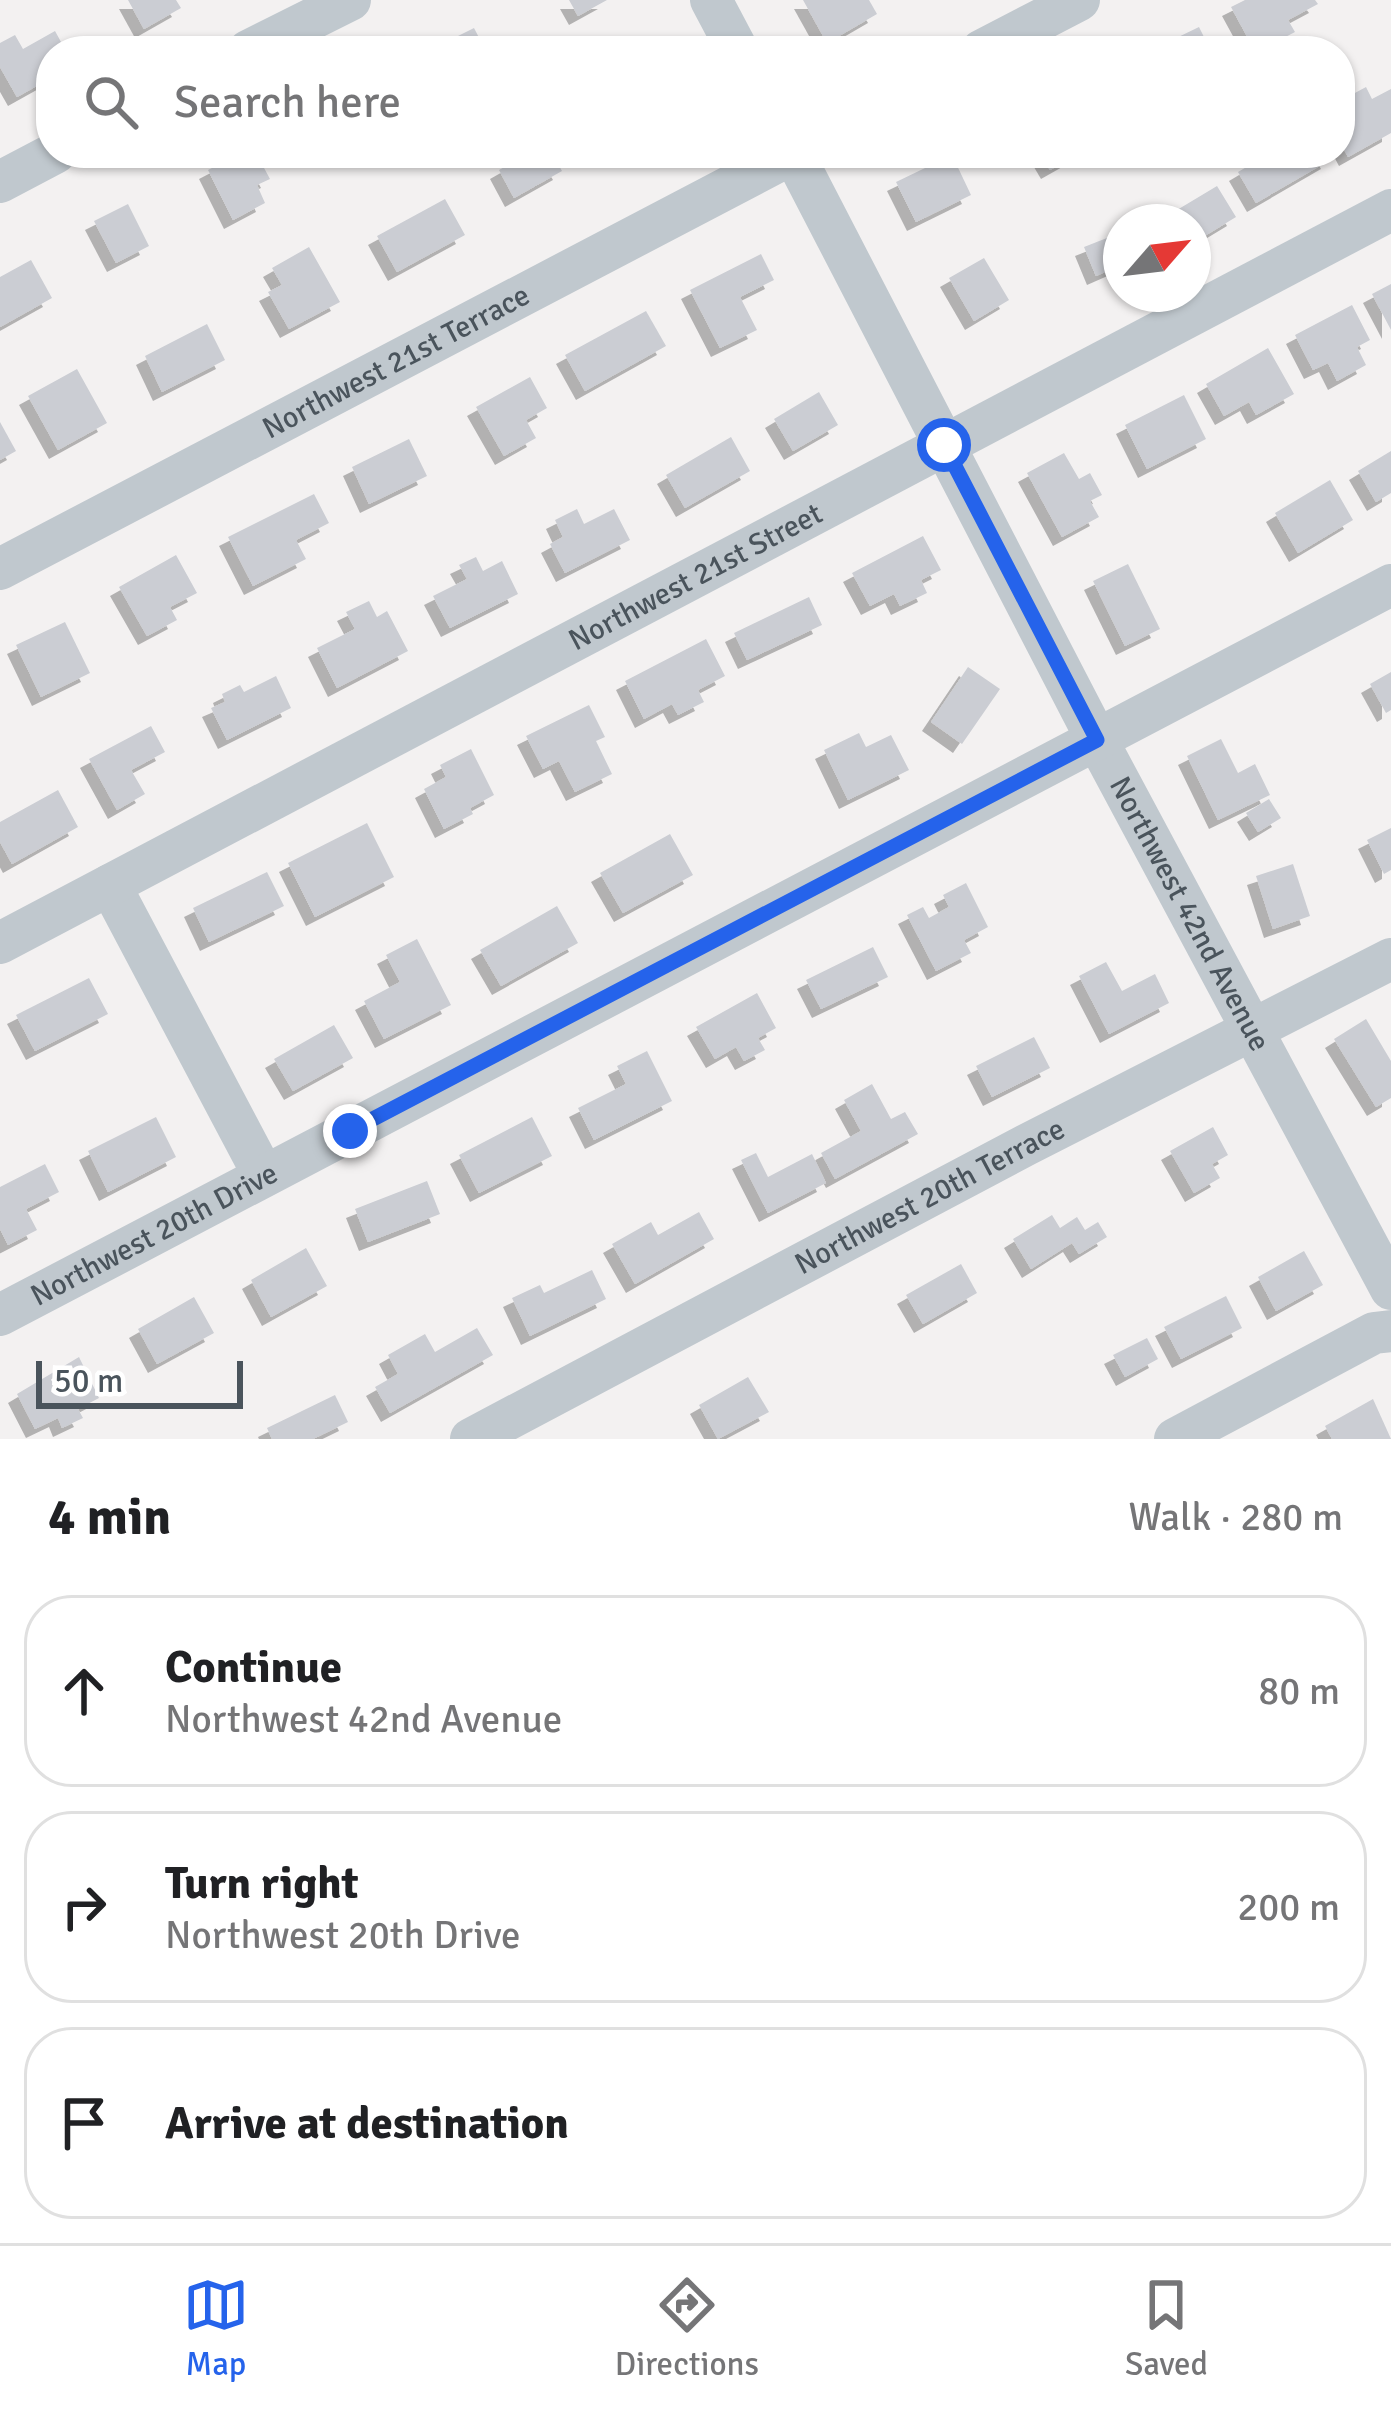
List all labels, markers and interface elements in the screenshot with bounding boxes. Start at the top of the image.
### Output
search box [36,36,1355,168]
icon: search [78,69,144,135]
text: Search here [174,75,401,130]
north arrow [1103,204,1211,312]
street label: Northwest 21st Terrace [256,276,536,447]
route start [917,418,971,472]
street label: Northwest 21st Street [562,495,829,659]
street label: Northwest 42nd Avenue [1101,770,1278,1057]
route end [323,1104,377,1158]
street label: Northwest 20th Terrace [789,1110,1071,1283]
street label: Northwest 20th Drive [24,1154,284,1314]
scale bar [36,1355,243,1408]
text: 50 m [54,1361,123,1402]
text: 4 min [48,1486,171,1549]
text: Walk · 280 m [1129,1493,1343,1541]
text: Continue [165,1640,342,1695]
icon: ahead [51,1658,117,1724]
text: 80 m [1258,1667,1340,1715]
text: Northwest 42nd Avenue [165,1695,562,1743]
text: Turn right [165,1856,359,1911]
icon: right [51,1874,117,1940]
text: 200 m [1237,1883,1340,1931]
text: Northwest 20th Drive [165,1911,521,1959]
icon: arrive [51,2090,117,2156]
text: Arrive at destination [165,2096,569,2151]
tab: Map [183,2272,249,2385]
tab: Directions [615,2272,759,2385]
tab: Saved [1125,2272,1208,2385]

